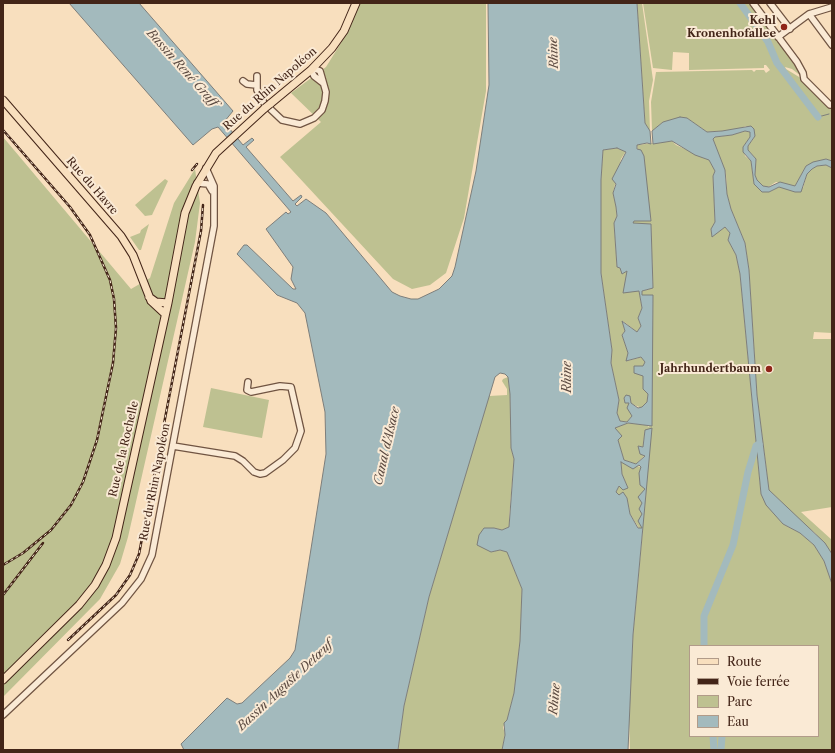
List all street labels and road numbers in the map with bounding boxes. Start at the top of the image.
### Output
street label: Rue du Rhin Napoléon [221,45,319,133]
street label: Rue du Havre [63,155,121,217]
street label: Rue de la Rochelle [107,400,141,498]
street label: Rue du Rhin Napoléon [137,422,173,542]

